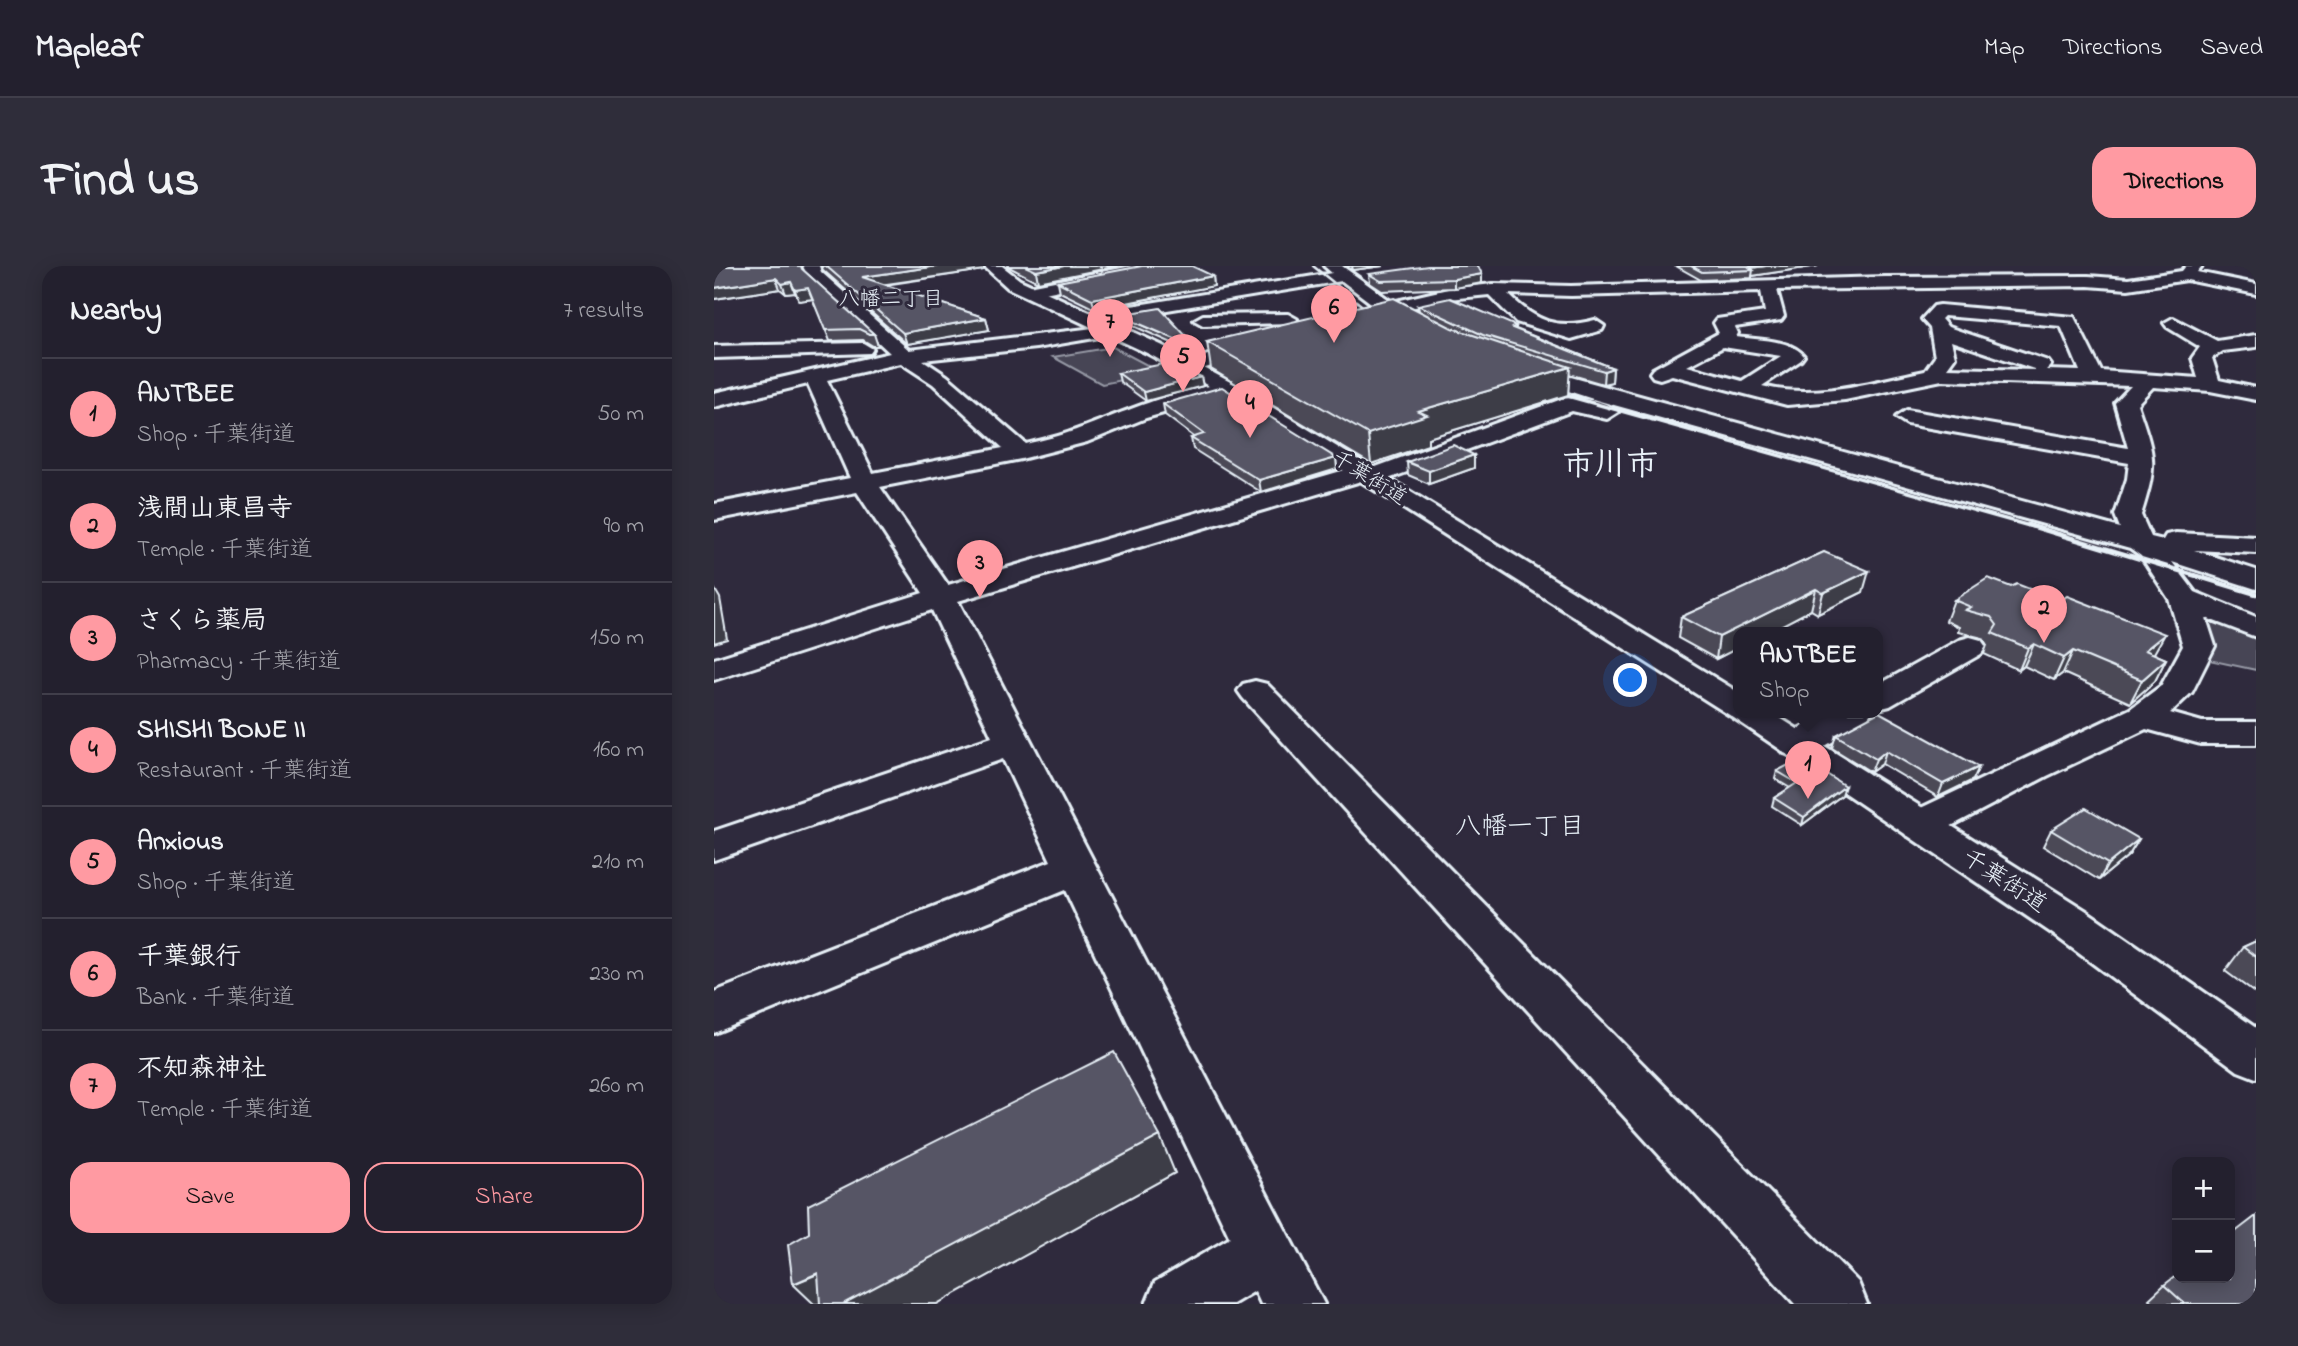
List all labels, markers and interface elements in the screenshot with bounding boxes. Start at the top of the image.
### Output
text: Mapleaf [35,24,143,72]
text: Map [1984,31,2025,66]
text: Directions [2063,31,2162,66]
text: Saved [2200,31,2263,66]
text: Find us [42,146,199,218]
button: Directions [2092,147,2256,218]
district label: 八幡二丁目 [839,285,944,315]
pin: 6 [1311,285,1357,343]
text: Nearby [70,290,162,334]
text: 7 results [563,295,644,328]
pin: 7 [1087,299,1133,357]
pin: 5 [1160,334,1206,392]
text: ANTBEE [137,376,234,414]
pin: 4 [1227,380,1273,438]
text: 1 [89,398,97,431]
text: 50 m [597,398,644,431]
text: Shop · 千葉街道 [137,419,296,452]
district label: 市川市 [1562,443,1658,490]
street label: 千葉街道 [1325,444,1413,514]
text: 浅間山東昌寺 [137,491,293,529]
text: 2 [87,510,99,543]
text: 90 m [604,510,644,543]
text: Temple · 千葉街道 [137,534,313,567]
pin: 3 [957,540,1003,598]
pin: 2 [2021,585,2067,643]
text: さくら薬局 [137,603,267,641]
text: 3 [88,622,98,655]
text: 150 m [590,622,644,655]
popup [1733,627,1883,718]
text: ANTBEE [1759,637,1857,675]
text: Pharmacy · 千葉街道 [137,646,341,679]
your location [1613,663,1647,697]
text: Shop [1759,675,1809,708]
text: SHISHI BONE II [137,712,306,750]
text: 4 [88,734,98,767]
text: 160 m [593,734,644,767]
pin: 1 [1785,741,1831,799]
text: Restaurant · 千葉街道 [137,755,352,788]
district label: 八幡一丁目 [1455,809,1585,847]
text: Anxious [137,824,224,862]
street label: 千葉街道 [1954,841,2053,923]
text: 5 [86,846,100,879]
text: 210 m [592,846,644,879]
text: Shop · 千葉街道 [137,867,296,900]
text: 千葉銀行 [137,939,241,977]
text: 6 [88,958,98,991]
text: 230 m [590,958,644,991]
text: Bank · 千葉街道 [137,982,295,1015]
text: 不知森神社 [137,1051,267,1089]
text: 7 [88,1070,98,1103]
text: 260 m [589,1070,644,1103]
text: Temple · 千葉街道 [137,1094,313,1127]
map controls [2172,1157,2235,1283]
button: + [2172,1157,2235,1220]
button: Save [70,1162,350,1233]
button: Share [364,1162,644,1233]
button: − [2172,1220,2235,1283]

